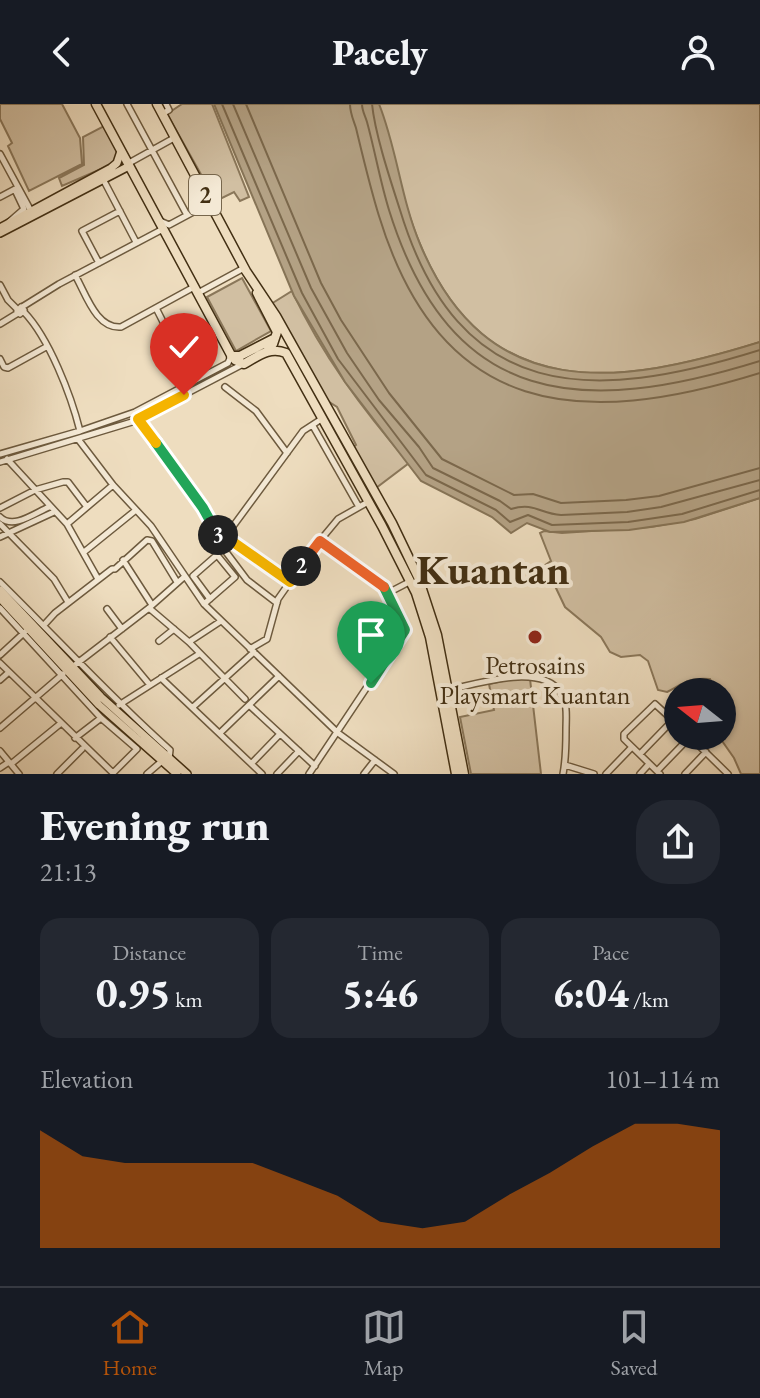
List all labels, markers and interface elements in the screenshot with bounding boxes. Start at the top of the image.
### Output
text: Pacely [332,29,428,76]
icon: back [40,30,84,74]
icon: person [676,30,720,74]
road number: 2 [189,175,221,215]
pin [150,313,218,395]
icon: check [162,325,206,369]
pin: 3 [198,515,238,555]
text: 3 [212,520,224,549]
district label: Kuantan [416,542,570,597]
pin: 2 [281,546,321,586]
text: 2 [295,551,307,580]
pin [337,601,405,683]
icon: arrive [349,613,393,657]
marker: Petrosains Playsmart Kuantan [526,628,544,646]
place label: Petrosains Playsmart Kuantan [440,648,631,712]
north arrow [664,678,736,750]
map controls [664,678,736,750]
text: Evening run [40,796,270,853]
button: share [636,800,720,884]
text: 21:13 [40,855,96,889]
text: Distance [113,938,186,967]
text: Time [357,938,403,967]
text: Pace [592,938,629,967]
text: 0.95 [96,967,171,1019]
text: 5:46 [342,967,418,1019]
text: 6:04 [552,967,629,1019]
text: km [171,985,203,1014]
text: /km [629,985,669,1014]
text: Elevation [40,1062,134,1096]
text: 101–114 m [605,1062,720,1096]
tab: Home [102,1305,157,1382]
tab: Map [362,1305,406,1382]
tab: Saved [610,1305,658,1382]

